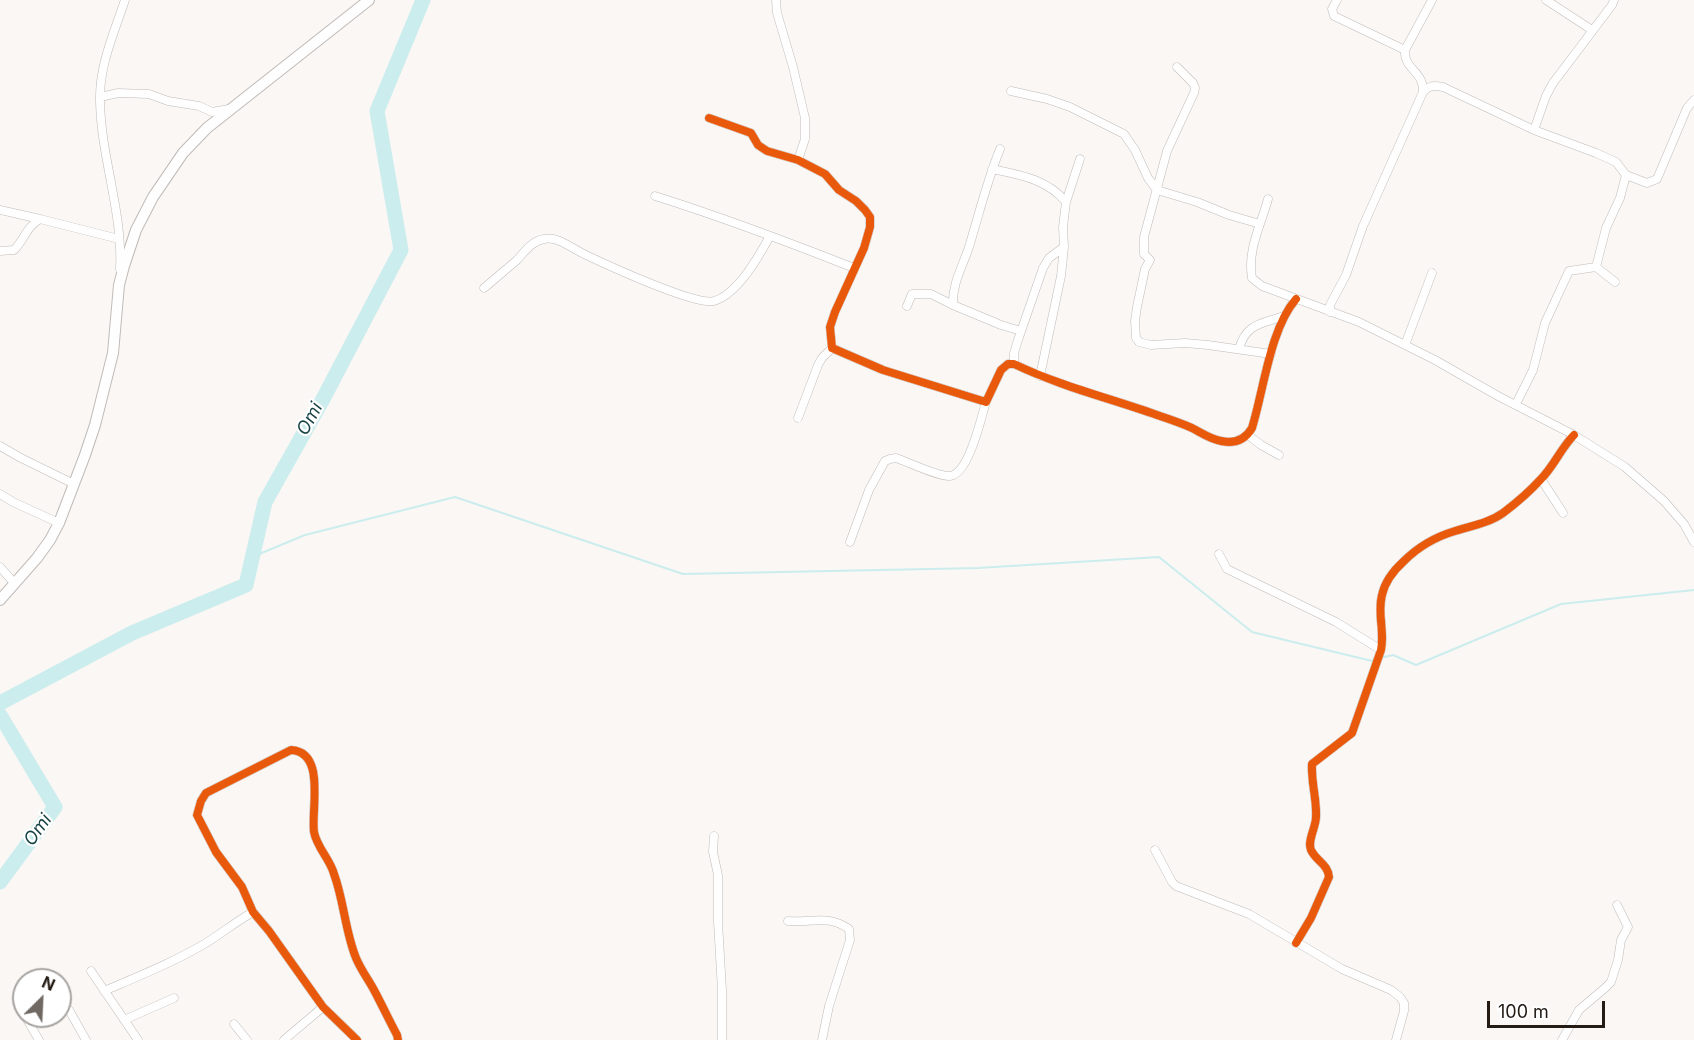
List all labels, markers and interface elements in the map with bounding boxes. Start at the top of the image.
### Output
water label: Omi [292,399,328,439]
water label: Omi [19,810,57,850]
north arrow [12,968,72,1028]
text: N [39,972,58,995]
scale bar [1490,989,1608,1027]
text: 100 m [1498,1001,1549,1022]

